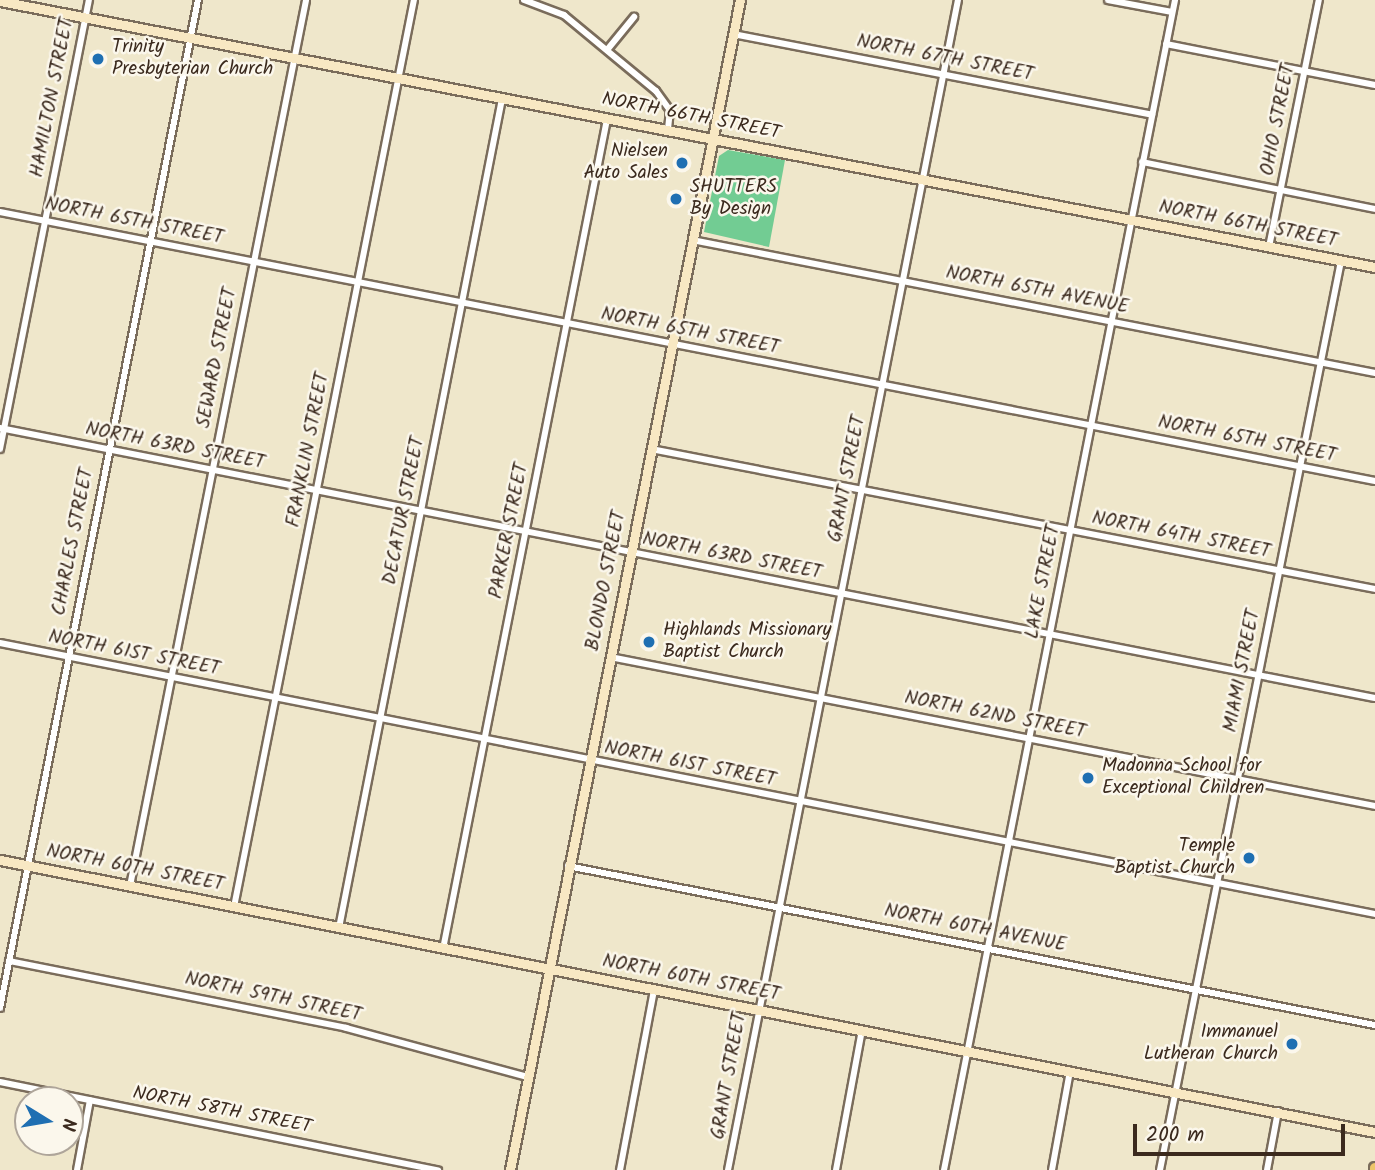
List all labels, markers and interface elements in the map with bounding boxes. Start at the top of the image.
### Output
street label: HAMILTON STREET [26,17,80,179]
street label: NORTH 67TH STREET [855,31,1035,87]
place label: Trinity Presbyterian Church [112,37,273,81]
marker: Trinity Presbyterian Church [90,51,106,67]
street label: OHIO STREET [1257,62,1301,178]
street label: NORTH 66TH STREET [600,88,782,146]
place label: Nielsen Auto Sales [583,141,668,185]
marker: Nielsen Auto Sales [674,155,690,171]
place label: SHUTTERS By Design [690,177,777,221]
marker: SHUTTERS By Design [668,191,684,207]
street label: NORTH 65TH STREET [43,194,225,250]
street label: NORTH 66TH STREET [1157,196,1339,254]
street label: NORTH 65TH AVENUE [944,262,1130,320]
street label: SEWARD STREET [193,286,243,430]
street label: NORTH 65TH STREET [599,304,781,360]
street label: FRANKLIN STREET [283,371,335,529]
street label: NORTH 65TH STREET [1156,412,1338,468]
street label: GRANT STREET [825,414,871,544]
street label: NORTH 63RD STREET [83,418,267,476]
street label: DECATUR STREET [379,435,431,587]
street label: PARKER STREET [486,461,534,601]
street label: CHARLES STREET [49,466,99,618]
street label: NORTH 64TH STREET [1090,508,1272,564]
street label: BLONDO STREET [582,509,632,653]
street label: LAKE STREET [1022,523,1066,641]
street label: NORTH 63RD STREET [640,528,824,586]
street label: MIAMI STREET [1220,608,1266,734]
place label: Highlands Missionary Baptist Church [663,620,831,664]
street label: NORTH 61ST STREET [46,626,222,682]
marker: Highlands Missionary Baptist Church [641,634,657,650]
street label: NORTH 62ND STREET [902,687,1088,745]
street label: NORTH 61ST STREET [602,737,778,793]
place label: Madonna School for Exceptional Children [1102,756,1264,800]
marker: Madonna School for Exceptional Children [1080,770,1096,786]
place label: Temple Baptist Church [1114,836,1235,880]
street label: NORTH 60TH STREET [44,841,226,897]
marker: Temple Baptist Church [1241,850,1257,866]
street label: NORTH 60TH AVENUE [882,900,1068,958]
street label: NORTH 60TH STREET [600,951,782,1007]
street label: NORTH 59TH STREET [183,968,363,1028]
street label: GRANT STREET [708,1011,752,1141]
place label: Immanuel Lutheran Church [1144,1022,1278,1066]
marker: Immanuel Lutheran Church [1284,1036,1300,1052]
street label: NORTH 58TH STREET [130,1082,314,1140]
north arrow [14,1086,84,1156]
scale bar [1137,1110,1349,1154]
text: N [52,1116,84,1133]
text: 200 m [1146,1119,1204,1152]

